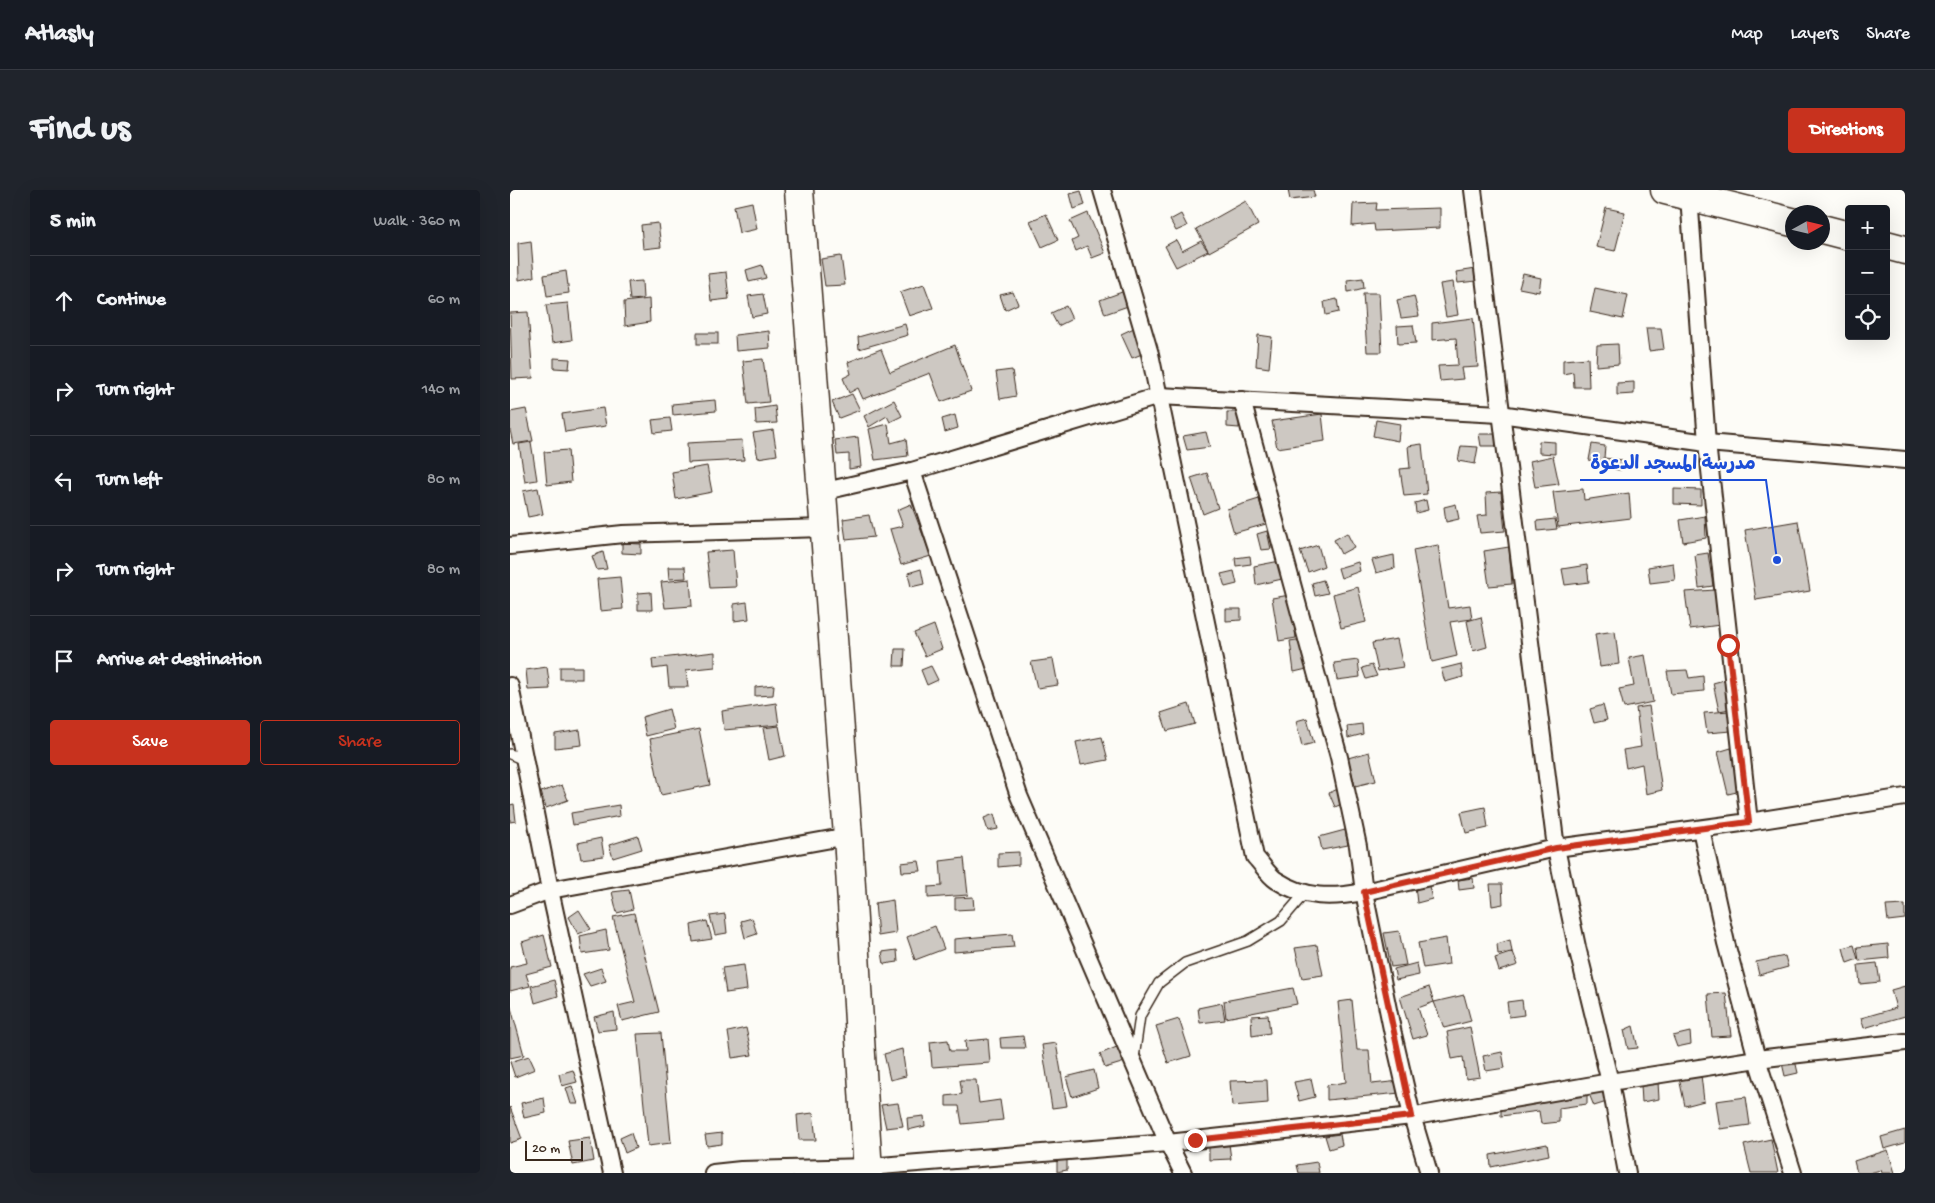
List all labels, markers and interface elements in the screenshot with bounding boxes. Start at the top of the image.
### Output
text: Atlasly [25,20,94,49]
text: Map [1731,24,1763,45]
text: Layers [1791,24,1838,45]
text: Share [1866,24,1910,45]
button: Directions [1788,108,1905,153]
text: Find us [30,110,130,151]
north arrow [1785,205,1830,250]
map controls [1845,205,1890,340]
button: + [1845,205,1890,250]
text: 5 min [50,210,95,235]
text: Walk · 360 m [374,213,460,232]
button: − [1845,250,1890,295]
icon: ahead [50,287,78,315]
text: Continue [97,289,166,312]
text: 60 m [428,291,460,310]
button: locate [1845,295,1890,340]
icon: right [50,377,78,405]
text: Turn right [97,379,173,402]
text: 140 m [422,381,460,400]
callout: مدرسة المسجد الدعوة [1580,446,1766,480]
text: مدرسة المسجد الدعوة [1590,453,1756,477]
icon: left [50,467,78,495]
text: Turn left [97,469,161,492]
text: 80 m [427,471,460,490]
icon: right [50,557,78,585]
text: Turn right [97,559,173,582]
text: 80 m [427,561,460,580]
route start [1717,634,1740,657]
icon: arrive [50,647,78,675]
text: Arrive at destination [97,649,261,672]
button: Save [50,720,250,765]
button: Share [260,720,460,765]
route end [1184,1129,1207,1152]
scale bar [525,1138,582,1161]
text: 20 m [532,1141,560,1158]

